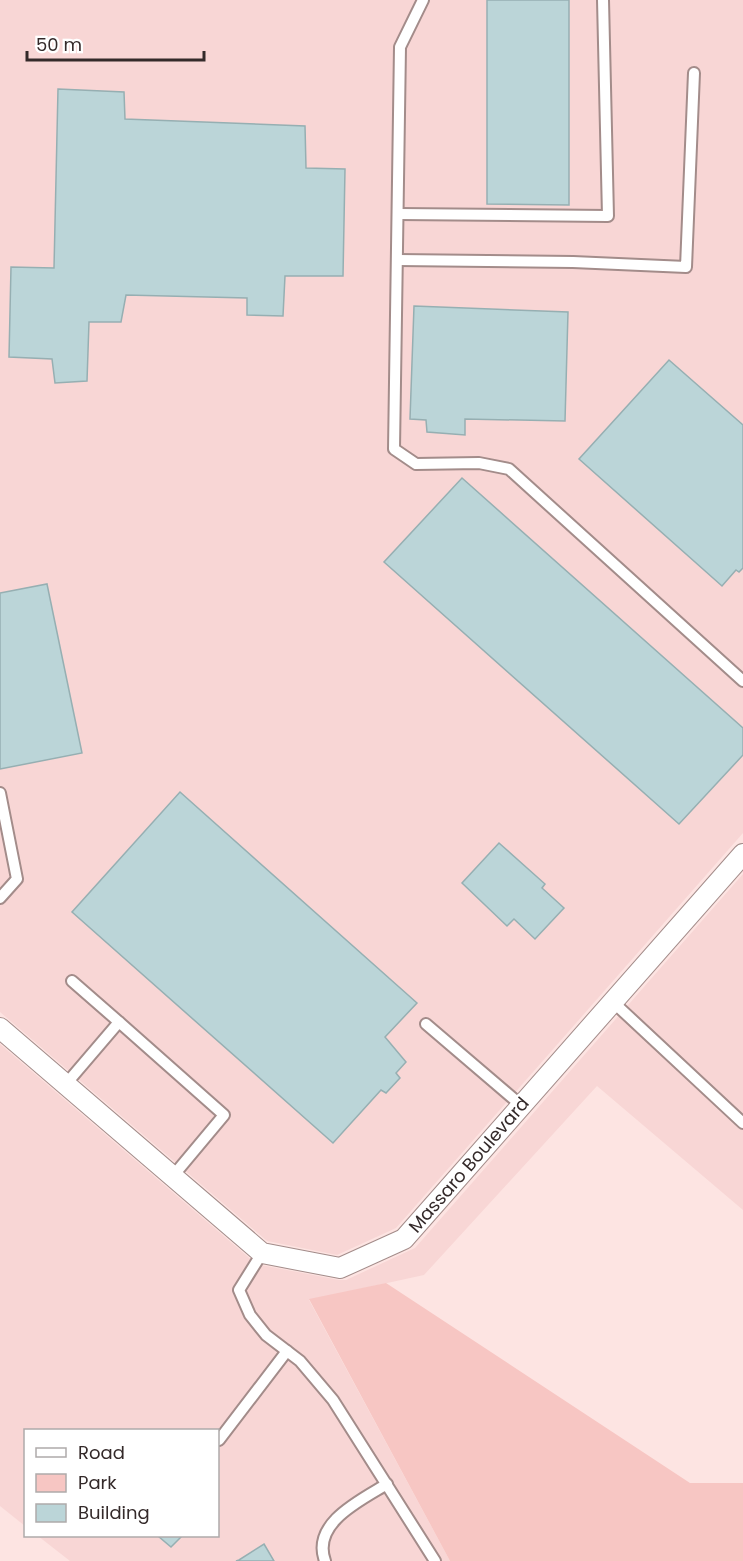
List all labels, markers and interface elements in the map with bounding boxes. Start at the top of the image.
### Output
scale bar [27,24,204,62]
text: 50 m [36,32,82,57]
street label: Massaro Boulevard [403,1091,535,1238]
legend [24,1429,219,1537]
text: Road [78,1440,125,1465]
text: Park [78,1470,117,1495]
text: Building [78,1500,150,1525]

